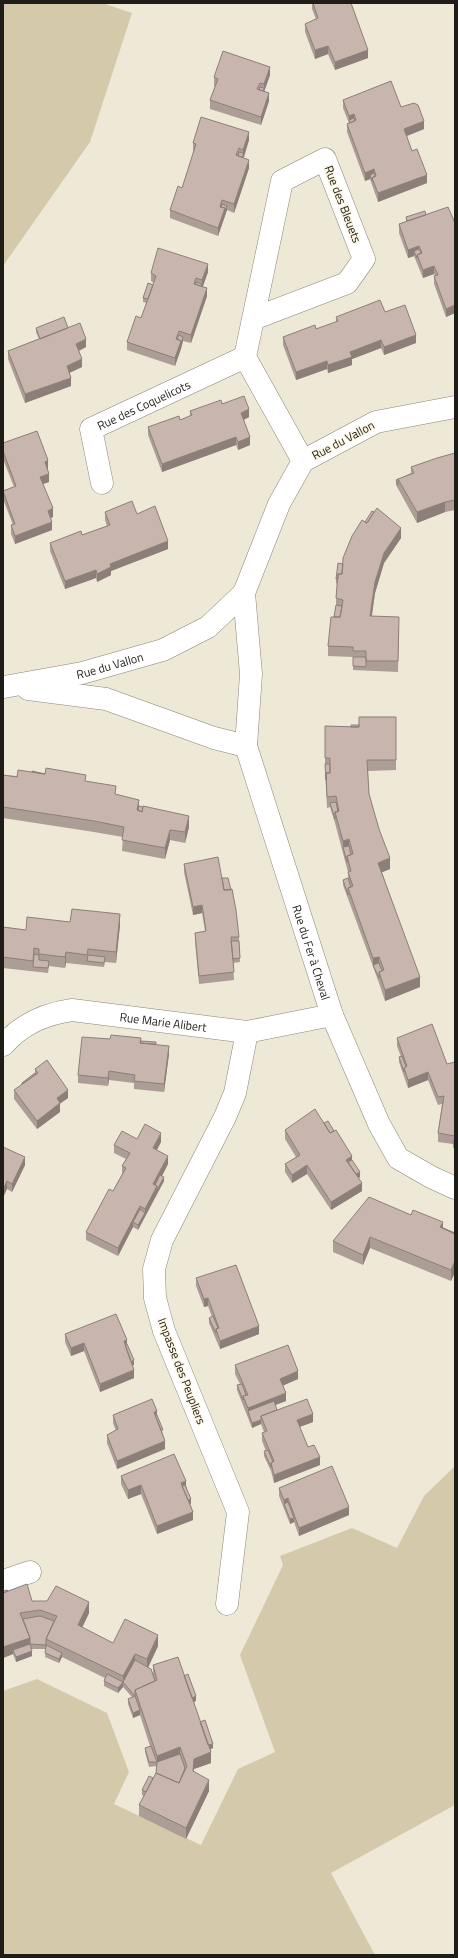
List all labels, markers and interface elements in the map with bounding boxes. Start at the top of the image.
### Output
street label: Rue des Bleuets [320,163,367,246]
street label: Rue des Coquelicots [94,374,194,435]
street label: Rue du Vallon [308,415,378,465]
street label: Rue du Vallon [75,647,145,683]
street label: Rue du Fer à Cheval [288,902,336,1002]
street label: Rue Marie Alibert [119,1007,209,1036]
street label: Impasse des Peupliers [153,1315,211,1427]

